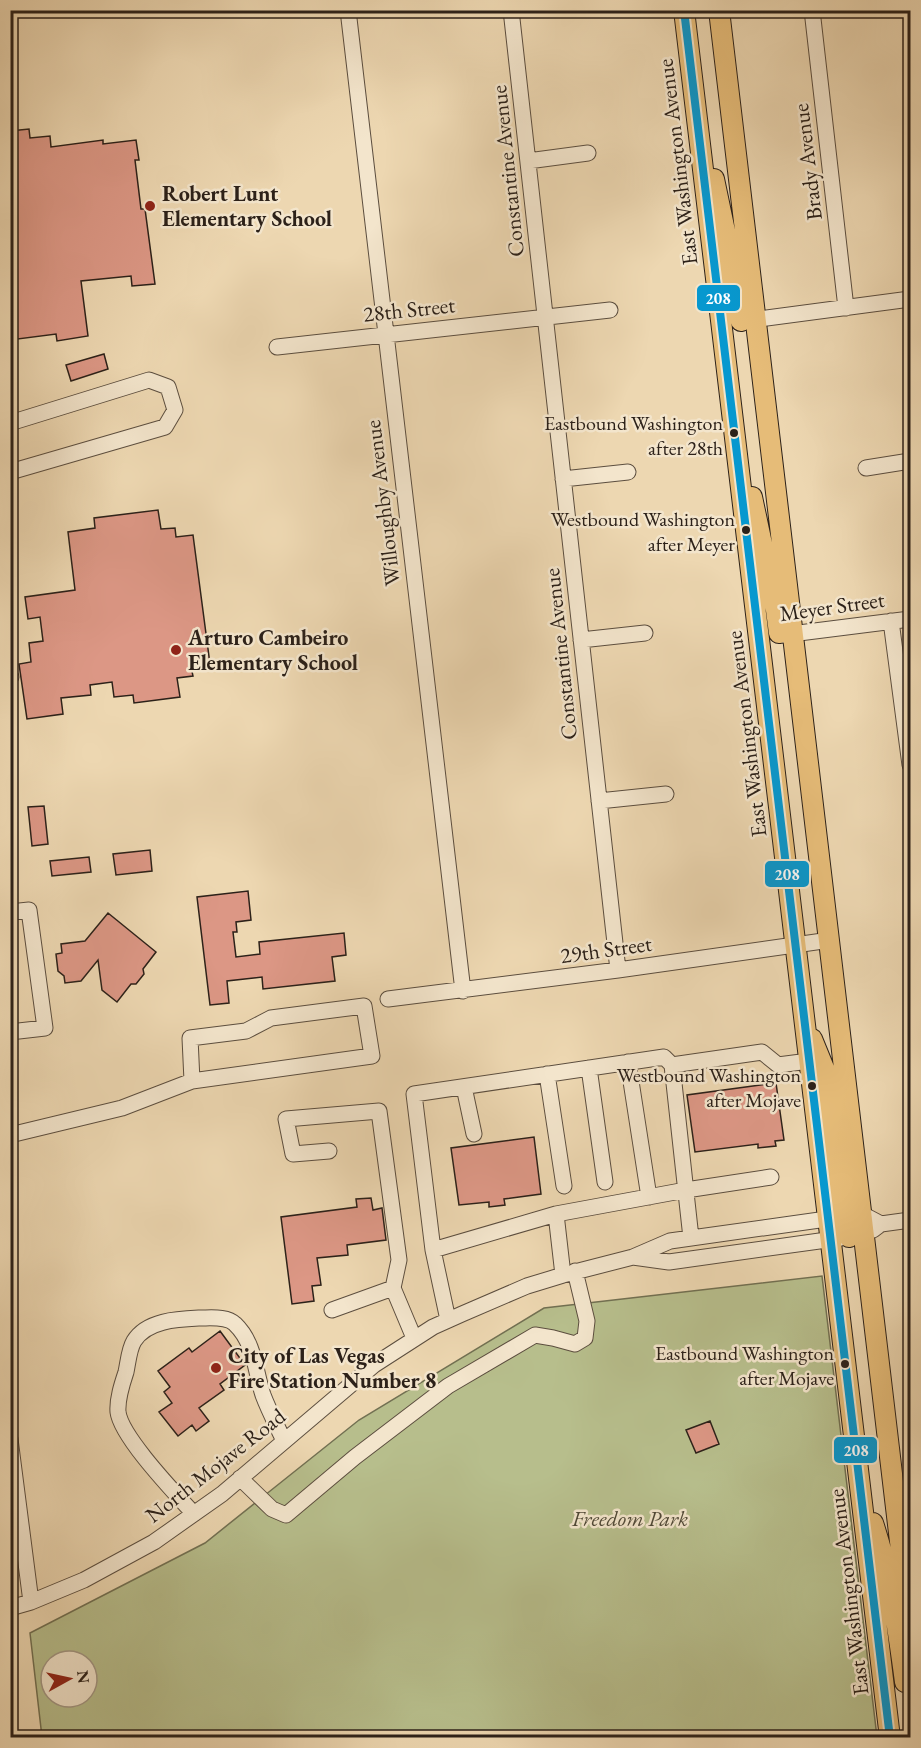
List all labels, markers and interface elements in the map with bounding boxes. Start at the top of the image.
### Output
street label: East Washington Avenue [650,57,705,267]
street label: Constantine Avenue [484,83,531,258]
street label: Brady Avenue [786,102,829,222]
place label: Robert Lunt Elementary School [162,179,332,233]
marker: Robert Lunt Elementary School [143,199,157,213]
line badge: 208 [696,284,741,312]
text: 208 [705,288,731,309]
street label: 28th Street [362,290,456,329]
place label: Eastbound Washington after 28th [544,410,723,461]
street label: Willoughby Avenue [358,418,407,588]
marker: Eastbound Washington after 28th [728,427,740,439]
place label: Westbound Washington after Meyer [551,506,735,557]
marker: Westbound Washington after Meyer [740,524,752,536]
street label: Constantine Avenue [537,566,584,741]
street label: Meyer Street [778,585,887,628]
place label: Arturo Cambeiro Elementary School [187,623,358,677]
street label: East Washington Avenue [719,629,774,839]
marker: Arturo Cambeiro Elementary School [169,643,183,657]
line badge: 208 [764,860,810,888]
text: 208 [774,864,800,885]
street label: 29th Street [558,929,654,970]
place label: Westbound Washington after Mojave [617,1062,801,1113]
marker: Westbound Washington after Mojave [806,1080,818,1092]
place label: Eastbound Washington after Mojave [655,1340,834,1391]
place label: City of Las Vegas Fire Station Number 8 [228,1341,436,1395]
marker: Eastbound Washington after Mojave [839,1358,851,1370]
marker: City of Las Vegas Fire Station Number 8 [209,1361,223,1375]
street label: North Mojave Road [139,1401,292,1529]
line badge: 208 [833,1436,878,1464]
text: 208 [843,1440,869,1461]
street label: East Washington Avenue [821,1487,876,1697]
park label: Freedom Park [571,1504,688,1533]
north arrow [39,1649,99,1709]
text: N [72,1669,95,1685]

